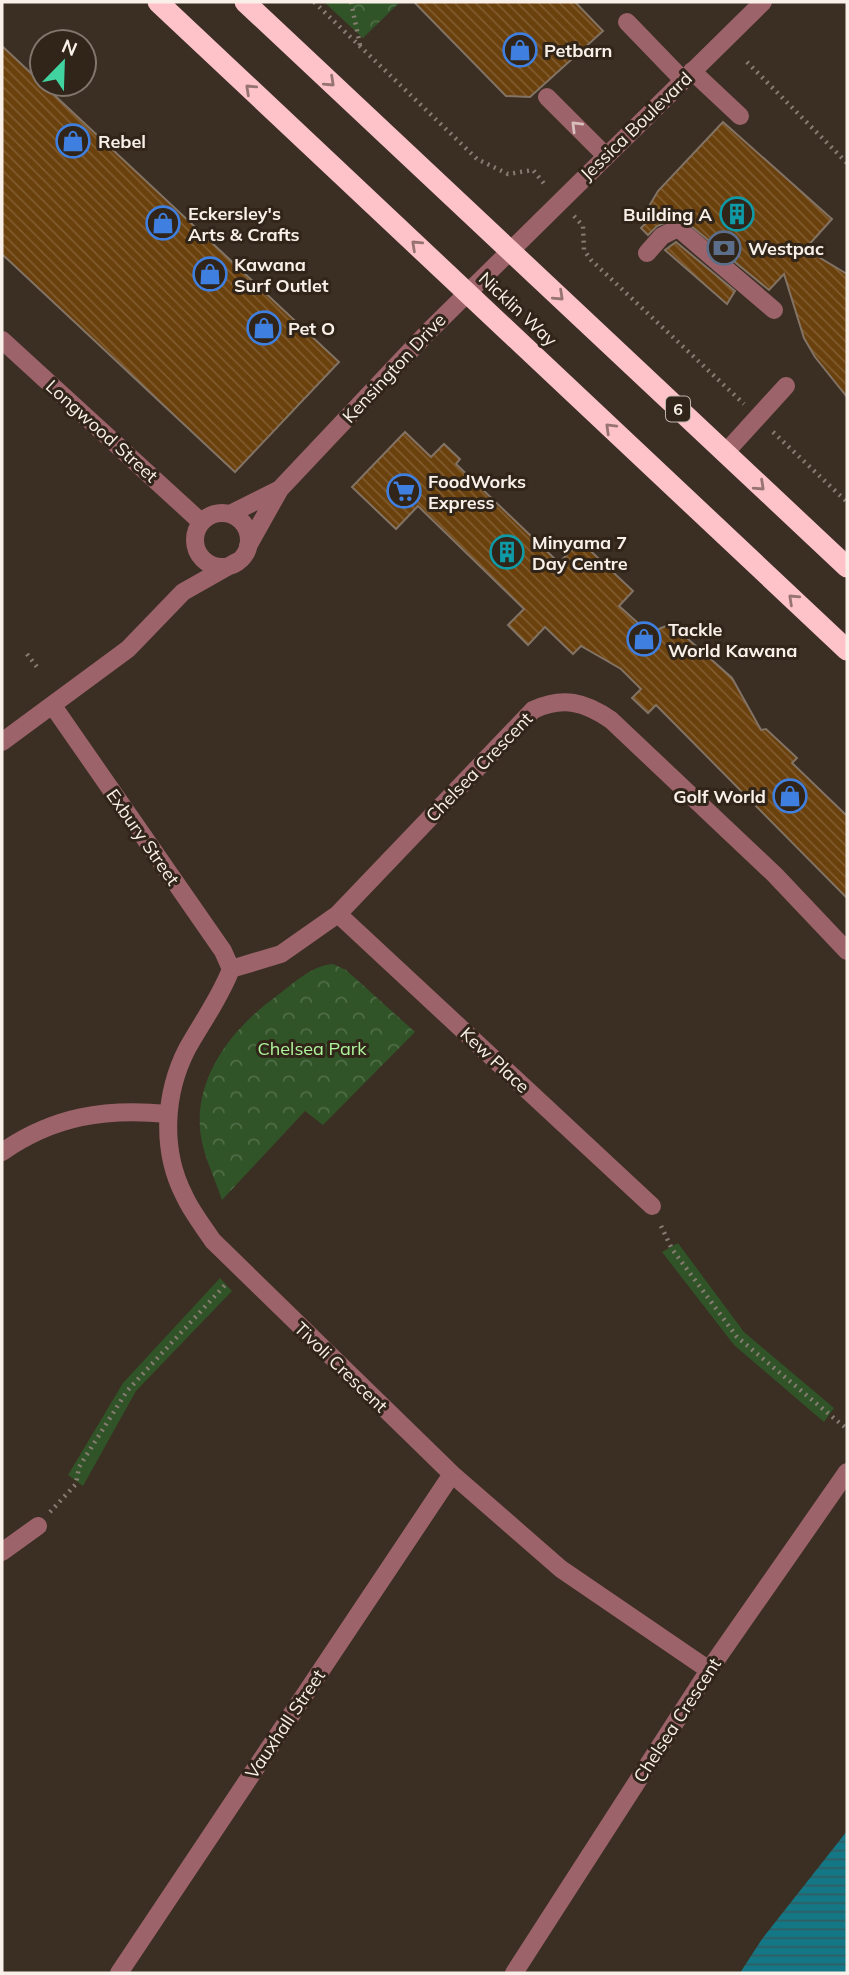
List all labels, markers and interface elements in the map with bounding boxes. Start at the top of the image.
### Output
north arrow [28,28,98,98]
shop icon: Petbarn [501,31,539,69]
text: N [58,34,81,61]
place label: Petbarn [544,39,612,62]
street label: Jessica Boulevard [575,67,697,185]
one-way arrow [322,73,335,86]
one-way arrow [246,85,259,98]
one-way arrow [572,121,585,134]
shop icon: Rebel [54,122,92,160]
place label: Rebel [98,130,146,153]
building icon: Building A [718,195,756,233]
place label: Eckersley's Arts & Crafts [188,202,300,246]
place label: Building A [623,203,712,226]
shop icon: Eckersley's Arts & Crafts [144,204,182,242]
bank icon: Westpac [705,229,743,267]
place label: Westpac [748,237,824,260]
one-way arrow [411,241,424,253]
place label: Kawana Surf Outlet [234,253,329,297]
shop icon: Kawana Surf Outlet [191,255,229,293]
street label: Nicklin Way [474,267,562,351]
one-way arrow [551,288,564,301]
street label: Kensington Drive [337,308,451,428]
shop icon: Pet O [245,309,283,347]
place label: Pet O [288,317,335,340]
street label: Longwood Street [41,375,163,487]
road number: 6 [666,396,690,422]
one-way arrow [605,423,618,436]
place label: FoodWorks Express [428,470,526,514]
supermarket icon: FoodWorks Express [385,472,423,510]
one-way arrow [752,478,765,490]
place label: Minyama 7 Day Centre [532,531,628,575]
building icon: Minyama 7 Day Centre [488,533,526,571]
one-way arrow [788,595,801,608]
place label: Tackle World Kawana [668,618,798,662]
shop icon: Tackle World Kawana [625,620,663,658]
street label: Chelsea Crescent [421,707,537,827]
shop icon: Golf World [771,777,809,815]
street label: Exbury Street [101,784,185,890]
place label: Golf World [673,785,766,808]
street label: Kew Place [456,1022,534,1098]
park label: Chelsea Park [257,1037,367,1060]
street label: Tivoli Crescent [290,1317,392,1417]
street label: Chelsea Crescent [628,1653,726,1787]
street label: Vauxhall Street [240,1665,330,1783]

